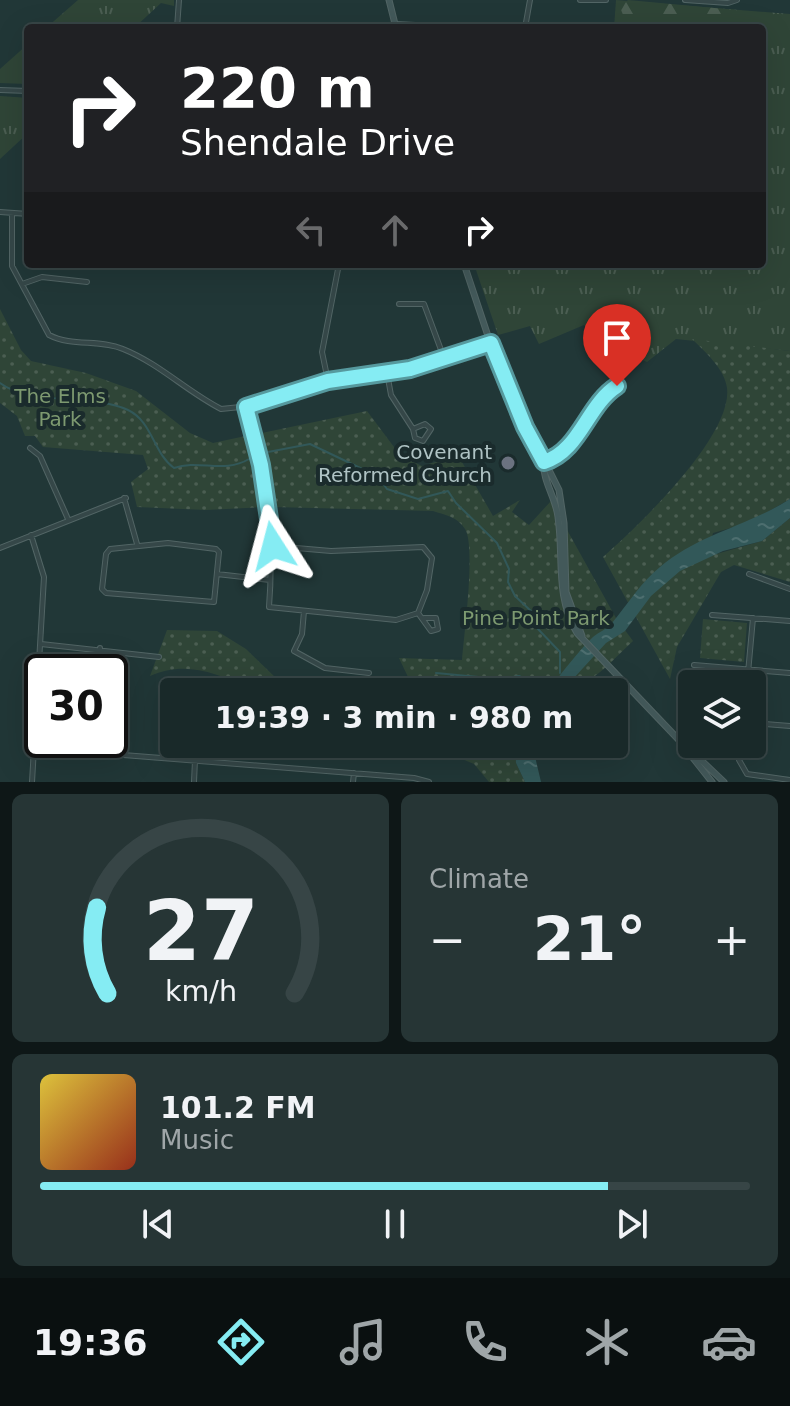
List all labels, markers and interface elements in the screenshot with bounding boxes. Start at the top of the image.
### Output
text: 220 m [180,55,375,120]
icon: right [48,56,152,160]
text: Shendale Drive [180,122,455,163]
icon: left [289,208,333,252]
icon: ahead [373,208,417,252]
icon: right [457,208,501,252]
pin [583,304,651,386]
icon: arrive [595,316,639,360]
park label: The Elms Park [13,384,106,431]
place label: Covenant Reformed Church [318,440,492,487]
marker: Covenant Reformed Church [499,454,517,472]
position arrow [231,504,315,588]
park label: Pine Point Park [462,606,610,630]
speed limit sign: 30 [24,654,128,758]
map controls [678,670,766,758]
button: layers [678,670,766,758]
text: 19:39 · 3 min · 980 m [215,700,573,735]
text: Climate [429,864,529,894]
text: 27 [143,883,258,980]
text: 21° [533,904,646,974]
text: − [429,914,466,965]
text: + [713,914,750,965]
text: km/h [164,974,237,1008]
text: 101.2 FM [160,1090,316,1125]
text: Music [160,1125,234,1155]
icon: previous [136,1202,180,1246]
icon: pause [373,1202,417,1246]
icon: next [610,1202,654,1246]
icon: directions [213,1314,269,1370]
icon: music [335,1314,391,1370]
icon: phone [457,1314,513,1370]
icon: climate [579,1314,635,1370]
icon: car [701,1314,757,1370]
text: 19:36 [33,1322,148,1363]

